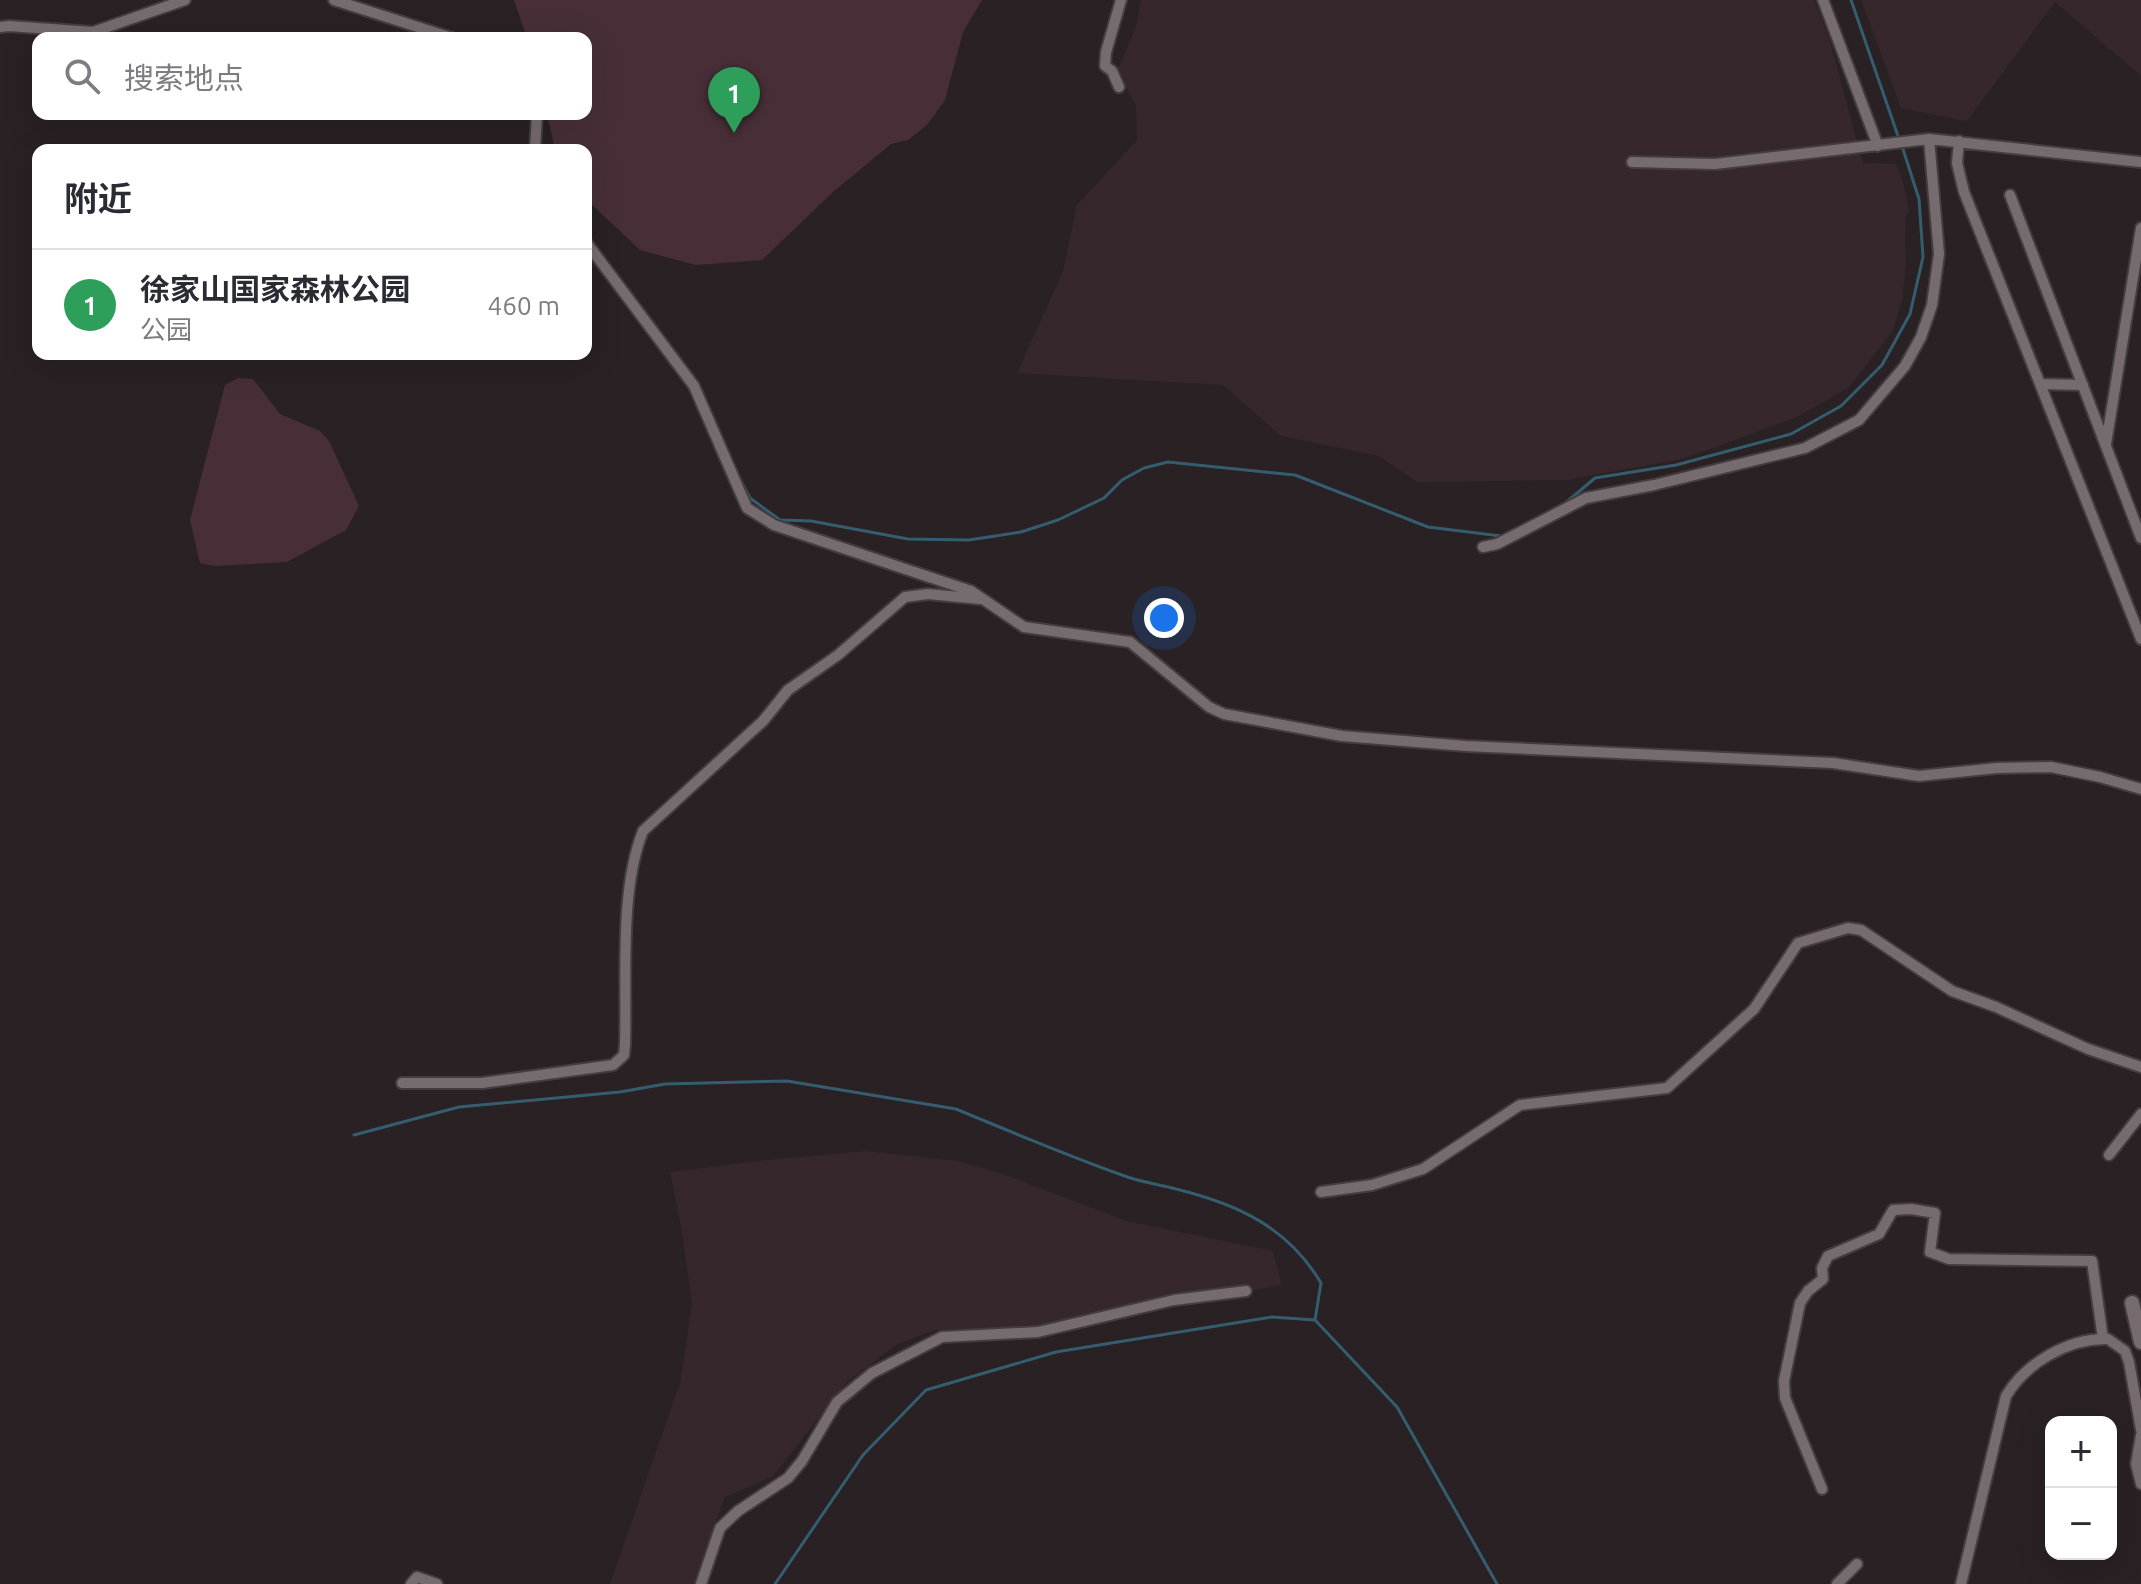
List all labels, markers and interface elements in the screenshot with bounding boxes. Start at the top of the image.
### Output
search box [32,32,592,120]
icon: search [60,54,104,98]
text: 搜索地点 [124,61,244,95]
pin: 1 [708,67,760,133]
text: 附近 [64,179,132,217]
text: 徐家山国家森林公园 [140,272,410,306]
text: 1 [83,291,97,320]
text: 460 m [488,291,560,320]
text: 公园 [140,315,192,344]
your location [1144,598,1184,638]
map controls [2045,1416,2117,1560]
button: + [2045,1416,2117,1488]
button: − [2045,1488,2117,1560]

